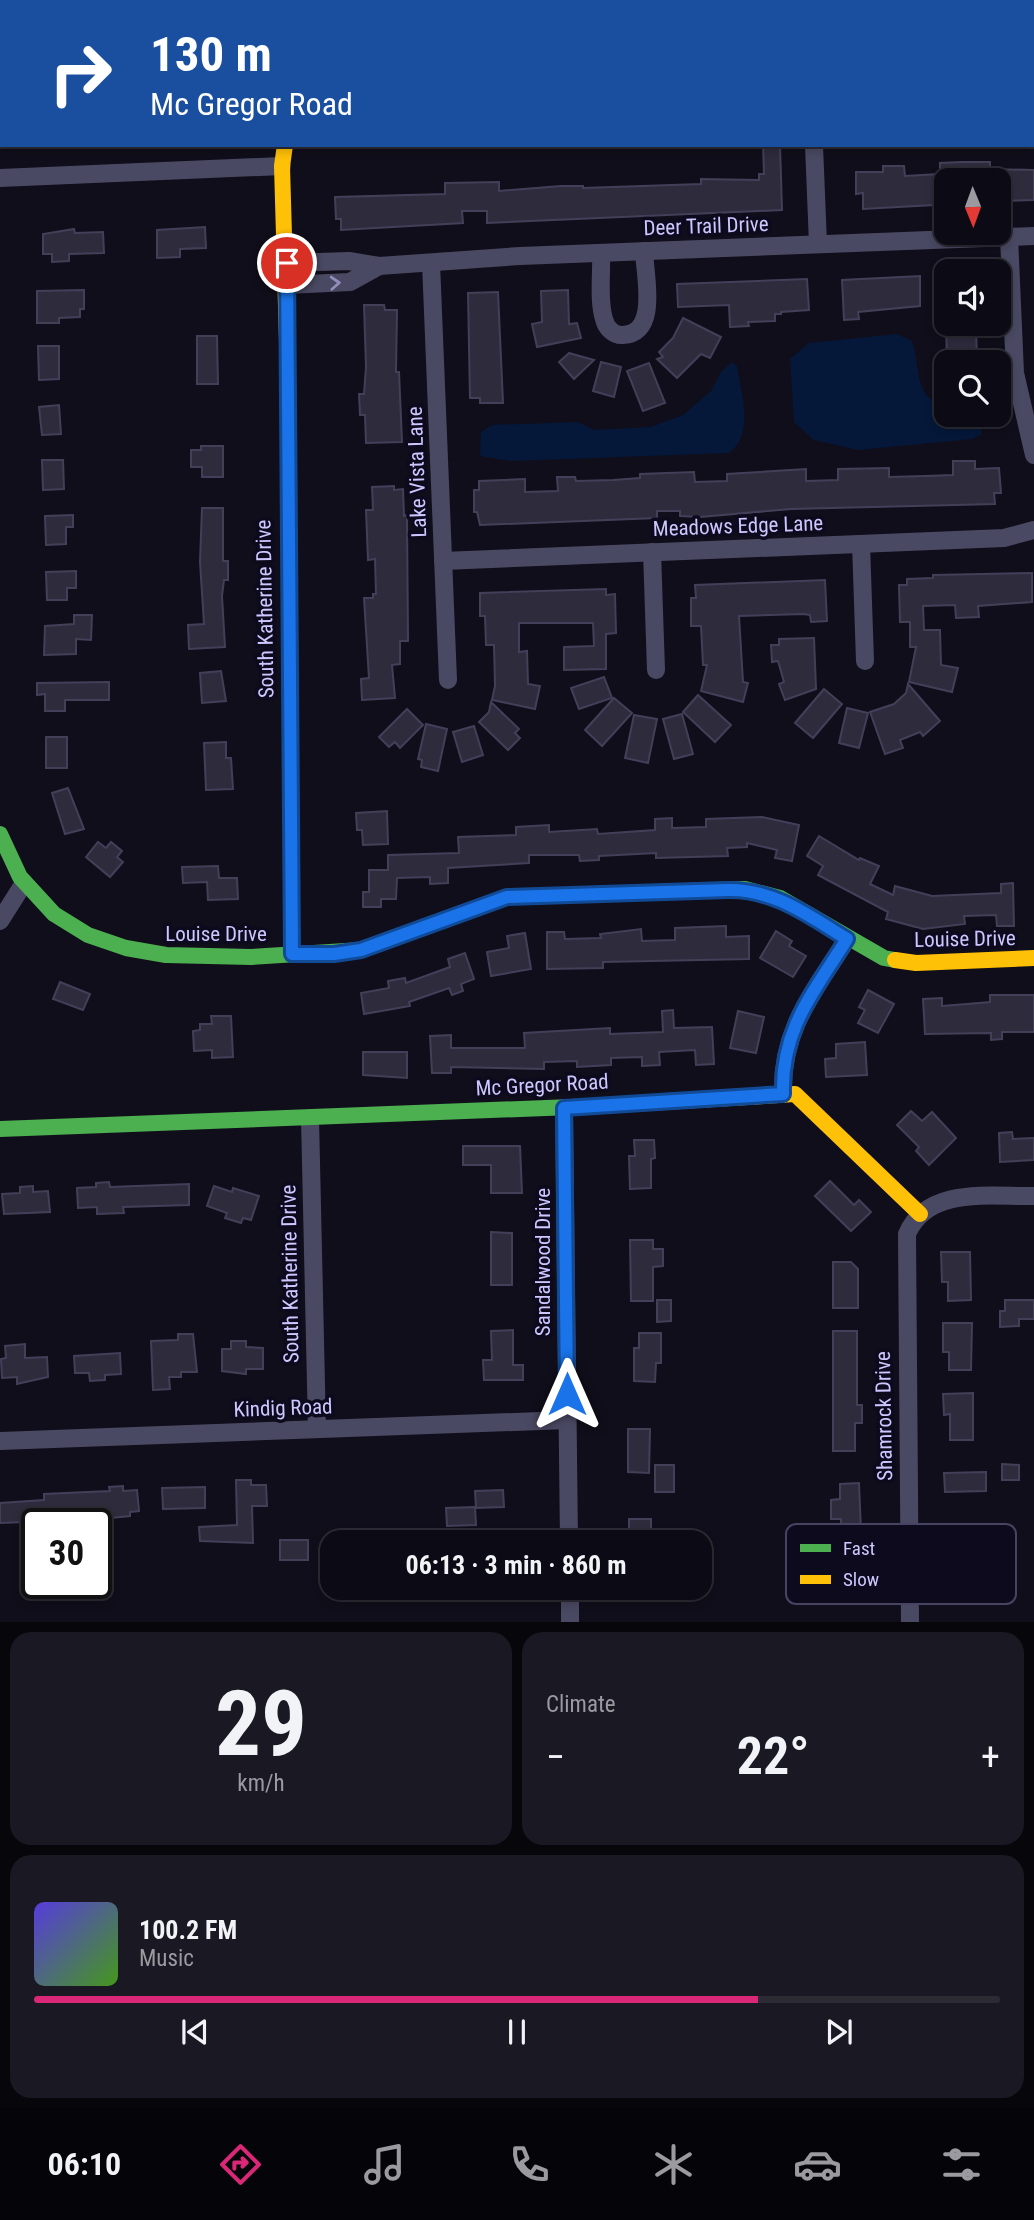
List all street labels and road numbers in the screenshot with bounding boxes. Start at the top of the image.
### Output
street label: Deer Trail Drive [643,212,769,240]
street label: Lake Vista Lane [403,406,431,538]
street label: Meadows Edge Lane [652,511,824,541]
street label: South Katherine Drive [251,519,279,698]
street label: Louise Drive [165,922,267,946]
street label: Louise Drive [914,926,1016,952]
street label: Mc Gregor Road [475,1070,609,1100]
street label: South Katherine Drive [276,1184,304,1363]
street label: Sandalwood Drive [531,1188,555,1336]
street label: Shamrock Drive [871,1351,897,1481]
street label: Kindig Road [233,1394,333,1422]

